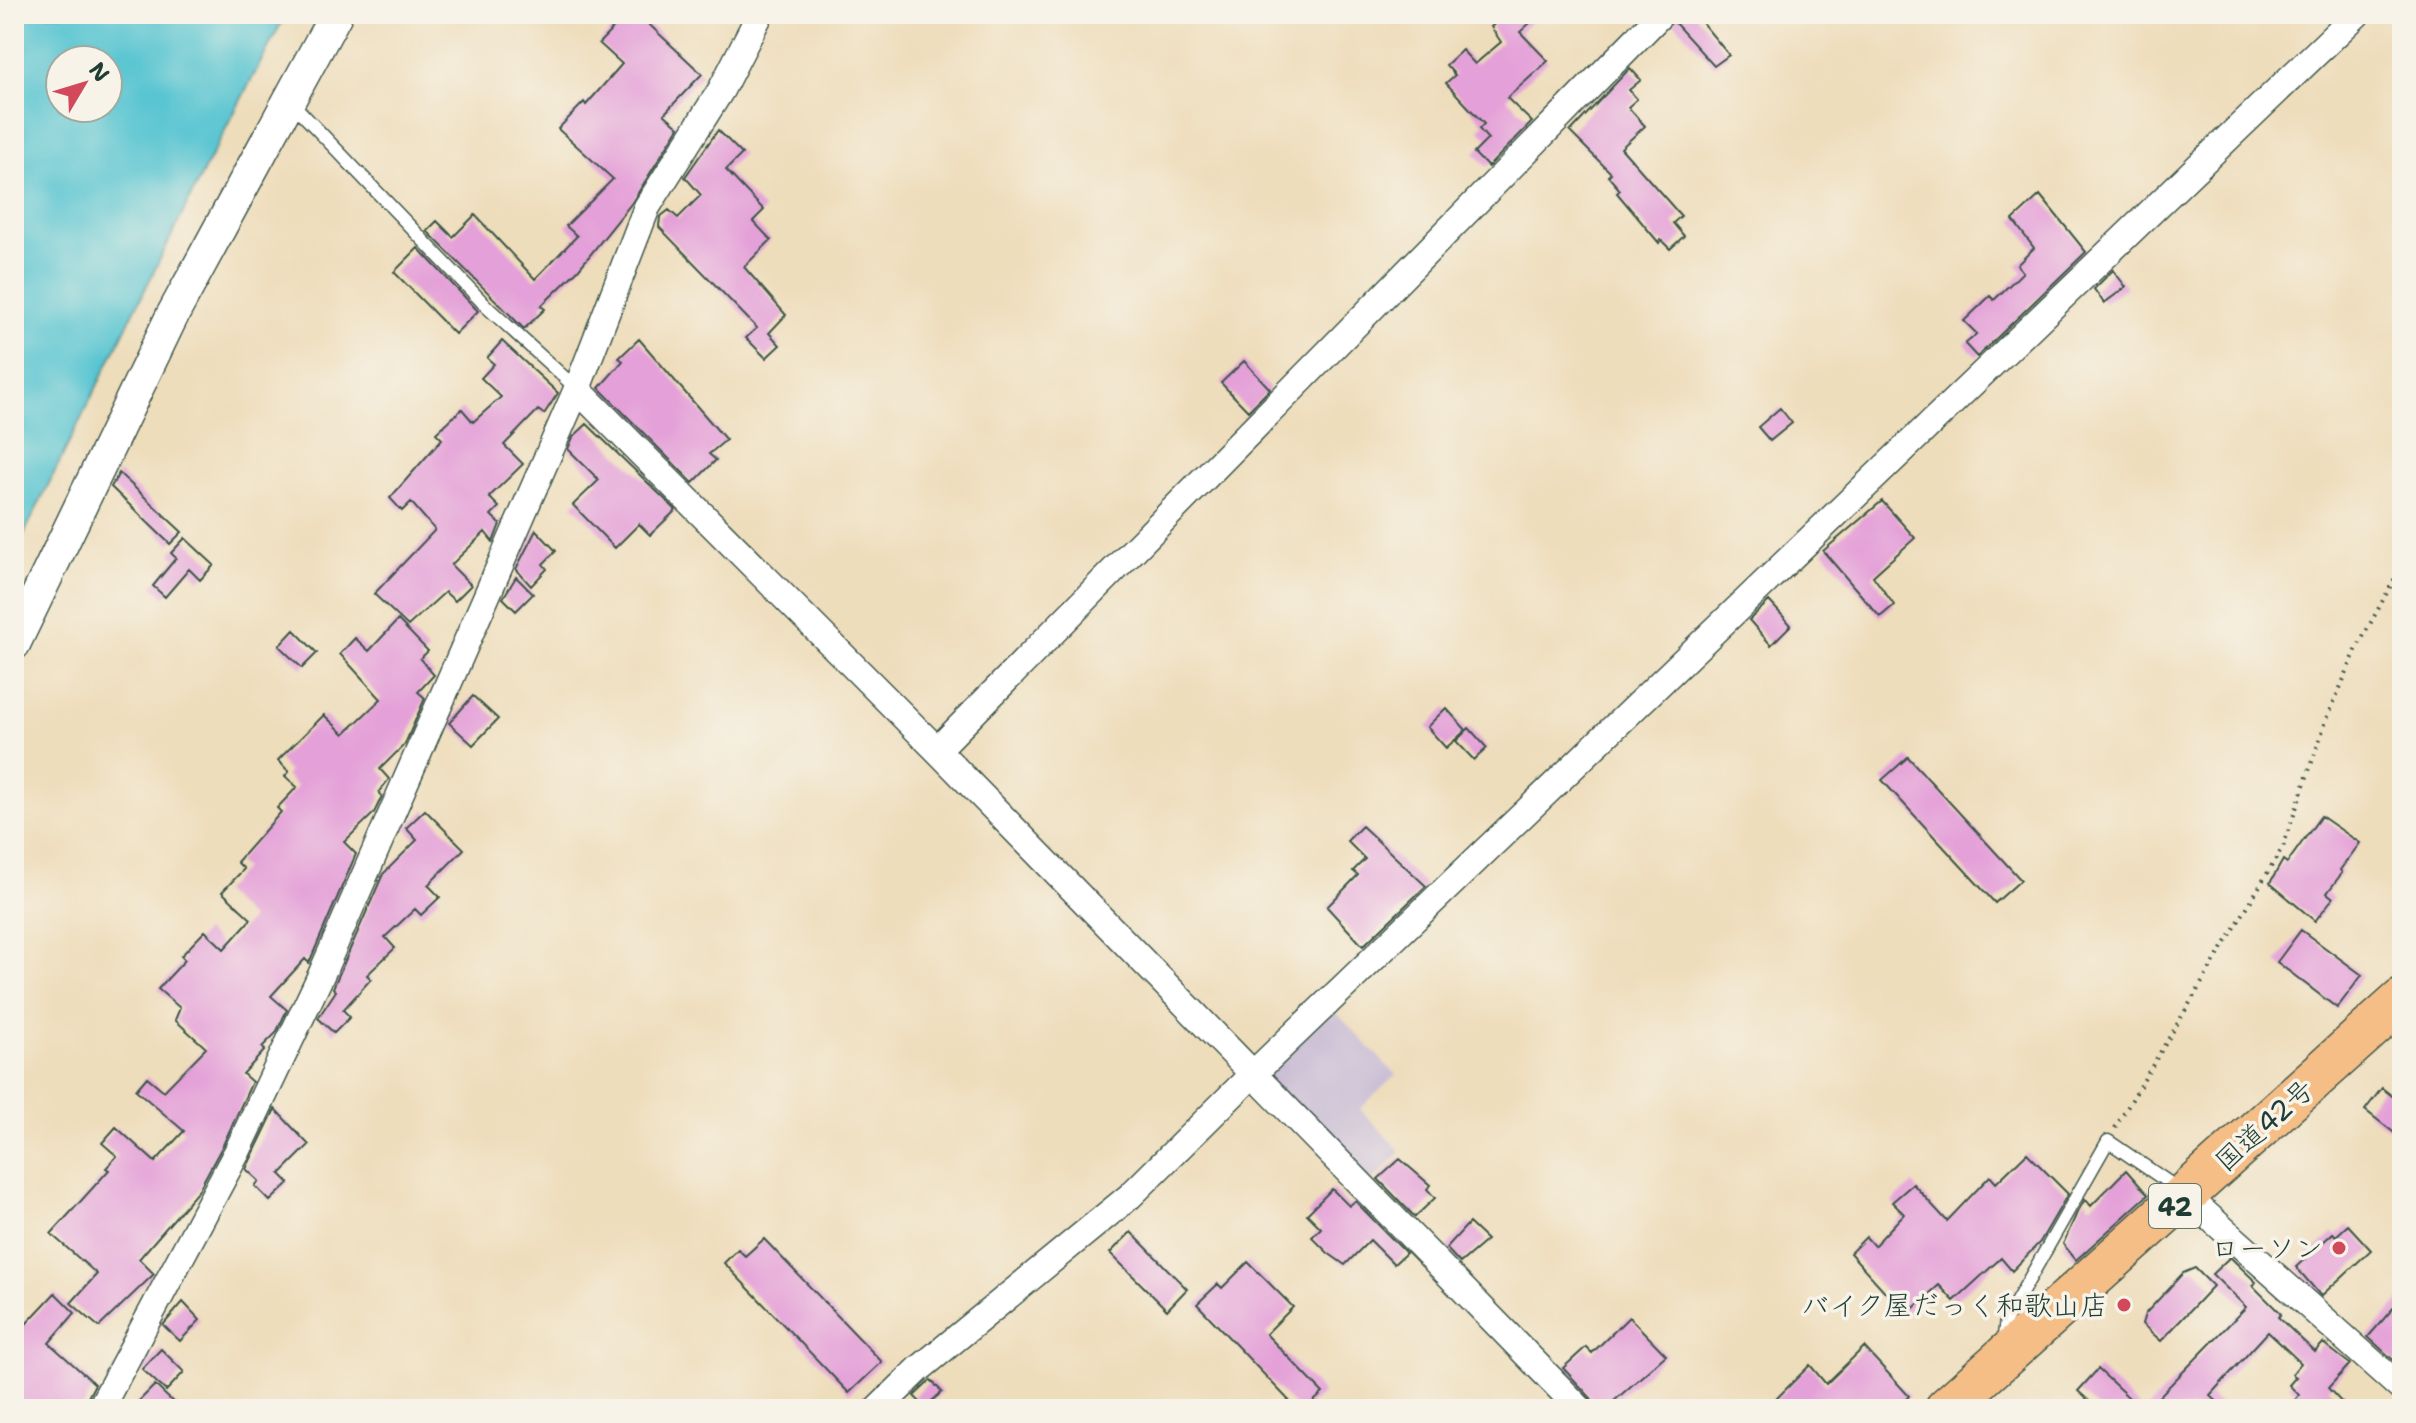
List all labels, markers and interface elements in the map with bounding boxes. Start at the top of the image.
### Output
north arrow [44,44,124,124]
text: N [83,56,116,88]
street label: 国道42号 [2206,1070,2322,1180]
road number: 42 [2149,1184,2201,1228]
place label: ローソン [2211,1229,2323,1267]
marker: ローソン [2330,1239,2348,1257]
place label: バイク屋だっく和歌山店 [1801,1286,2108,1324]
marker: バイク屋だっく和歌山店 [2115,1296,2133,1314]

